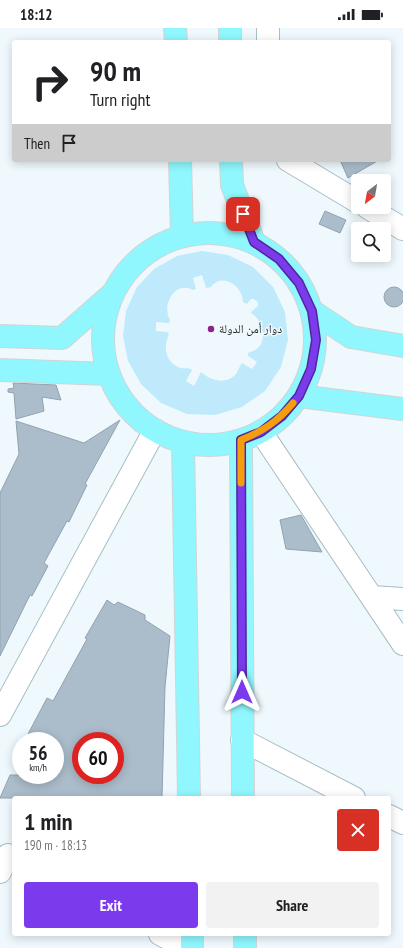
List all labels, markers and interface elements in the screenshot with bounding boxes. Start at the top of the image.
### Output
text: 18:12 [20,5,52,24]
text: 90 m [90,52,141,89]
icon: right [24,56,76,108]
text: Turn right [90,88,150,111]
icon: arrive [58,132,80,154]
text: Then [24,134,50,153]
north arrow [351,174,391,214]
map controls [351,174,391,262]
pin [226,197,260,231]
icon: arrive [232,203,254,225]
button: search [351,222,391,262]
place label: دوار أمن الدولة [219,321,282,336]
marker: دوار أمن الدولة [206,324,216,334]
position arrow [221,671,263,713]
speed limit sign: 60 [72,732,124,784]
text: 56 [28,740,48,766]
text: km/h [29,761,47,774]
text: 1 min [24,806,72,837]
button: close [337,809,379,851]
text: 190 m · 18:13 [24,837,87,854]
button: Exit [24,882,198,928]
button: Share [206,882,379,928]

